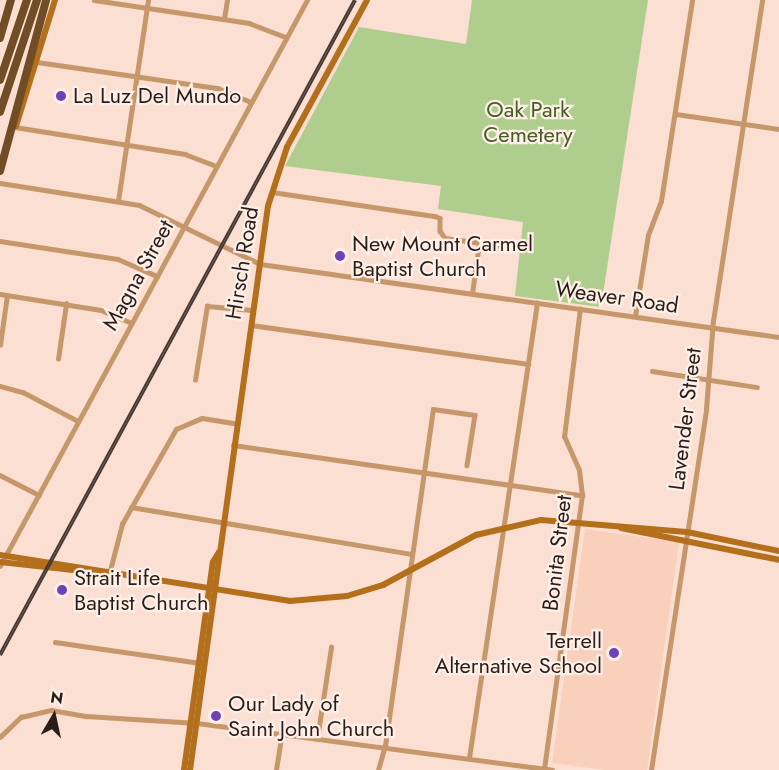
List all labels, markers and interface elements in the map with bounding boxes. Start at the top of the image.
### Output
place label: La Luz Del Mundo [73,83,241,109]
marker: La Luz Del Mundo [54,89,68,103]
park label: Oak Park Cemetery [483,96,573,148]
street label: Hirsch Road [220,205,264,321]
street label: Magna Street [97,215,179,335]
place label: New Mount Carmel Baptist Church [352,230,533,282]
marker: New Mount Carmel Baptist Church [333,249,347,263]
street label: Weaver Road [554,275,680,319]
street label: Lavender Street [663,346,707,492]
street label: Bonita Street [537,494,577,612]
place label: Strait Life Baptist Church [74,564,209,616]
marker: Strait Life Baptist Church [55,583,69,597]
place label: Terrell Alternative School [435,627,602,678]
marker: Terrell Alternative School [607,646,621,660]
text: N [49,685,65,710]
north arrow [24,686,84,746]
place label: Our Lady of Saint John Church [228,690,394,742]
marker: Our Lady of Saint John Church [209,709,223,723]

